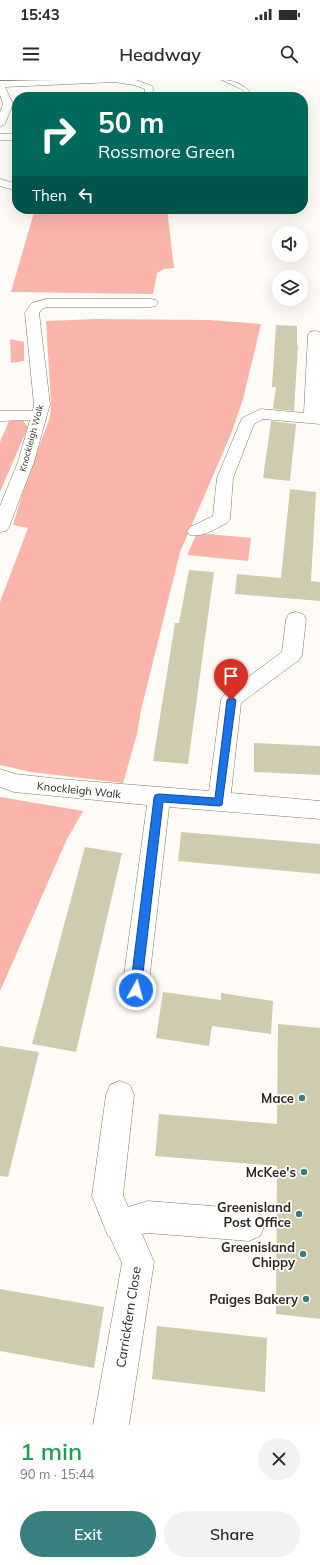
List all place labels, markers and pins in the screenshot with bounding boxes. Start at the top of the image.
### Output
pin [214,659,248,700]
place label: Mace [261,1090,294,1106]
marker: Mace [297,1093,307,1103]
place label: McKee's [246,1164,296,1180]
marker: McKee's [299,1167,309,1177]
place label: Greenisland Post Office [217,1199,291,1230]
marker: Greenisland Post Office [294,1209,304,1219]
place label: Greenisland Chippy [221,1239,296,1271]
marker: Greenisland Chippy [298,1249,308,1259]
place label: Paiges Bakery [209,1291,299,1308]
marker: Paiges Bakery [301,1294,311,1304]

